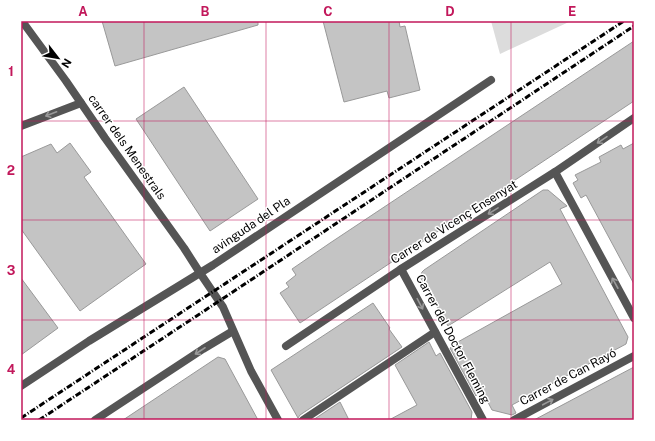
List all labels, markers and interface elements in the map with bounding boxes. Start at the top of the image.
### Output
text: A [78,4,88,19]
text: B [201,4,210,19]
text: C [323,4,333,19]
text: D [445,4,455,19]
text: E [568,4,576,19]
north arrow [38,38,78,78]
text: N [59,56,74,70]
text: 1 [8,64,14,79]
street label: carrer dels Menestrals [85,92,169,202]
one-way arrow [45,111,57,119]
one-way arrow [597,136,608,144]
text: 2 [7,163,15,178]
street label: Carrer de Vicenç Ensenyat [388,177,520,267]
street label: avinguda del Pla [209,194,293,256]
one-way arrow [488,207,499,215]
text: 3 [7,263,16,278]
street label: Carrer del Doctor Fleming [413,272,493,406]
one-way arrow [611,278,619,290]
one-way arrow [417,297,424,309]
street label: Carrer de Can Rayó [517,346,619,408]
one-way arrow [195,347,206,355]
text: 4 [7,362,16,377]
one-way arrow [542,397,554,405]

